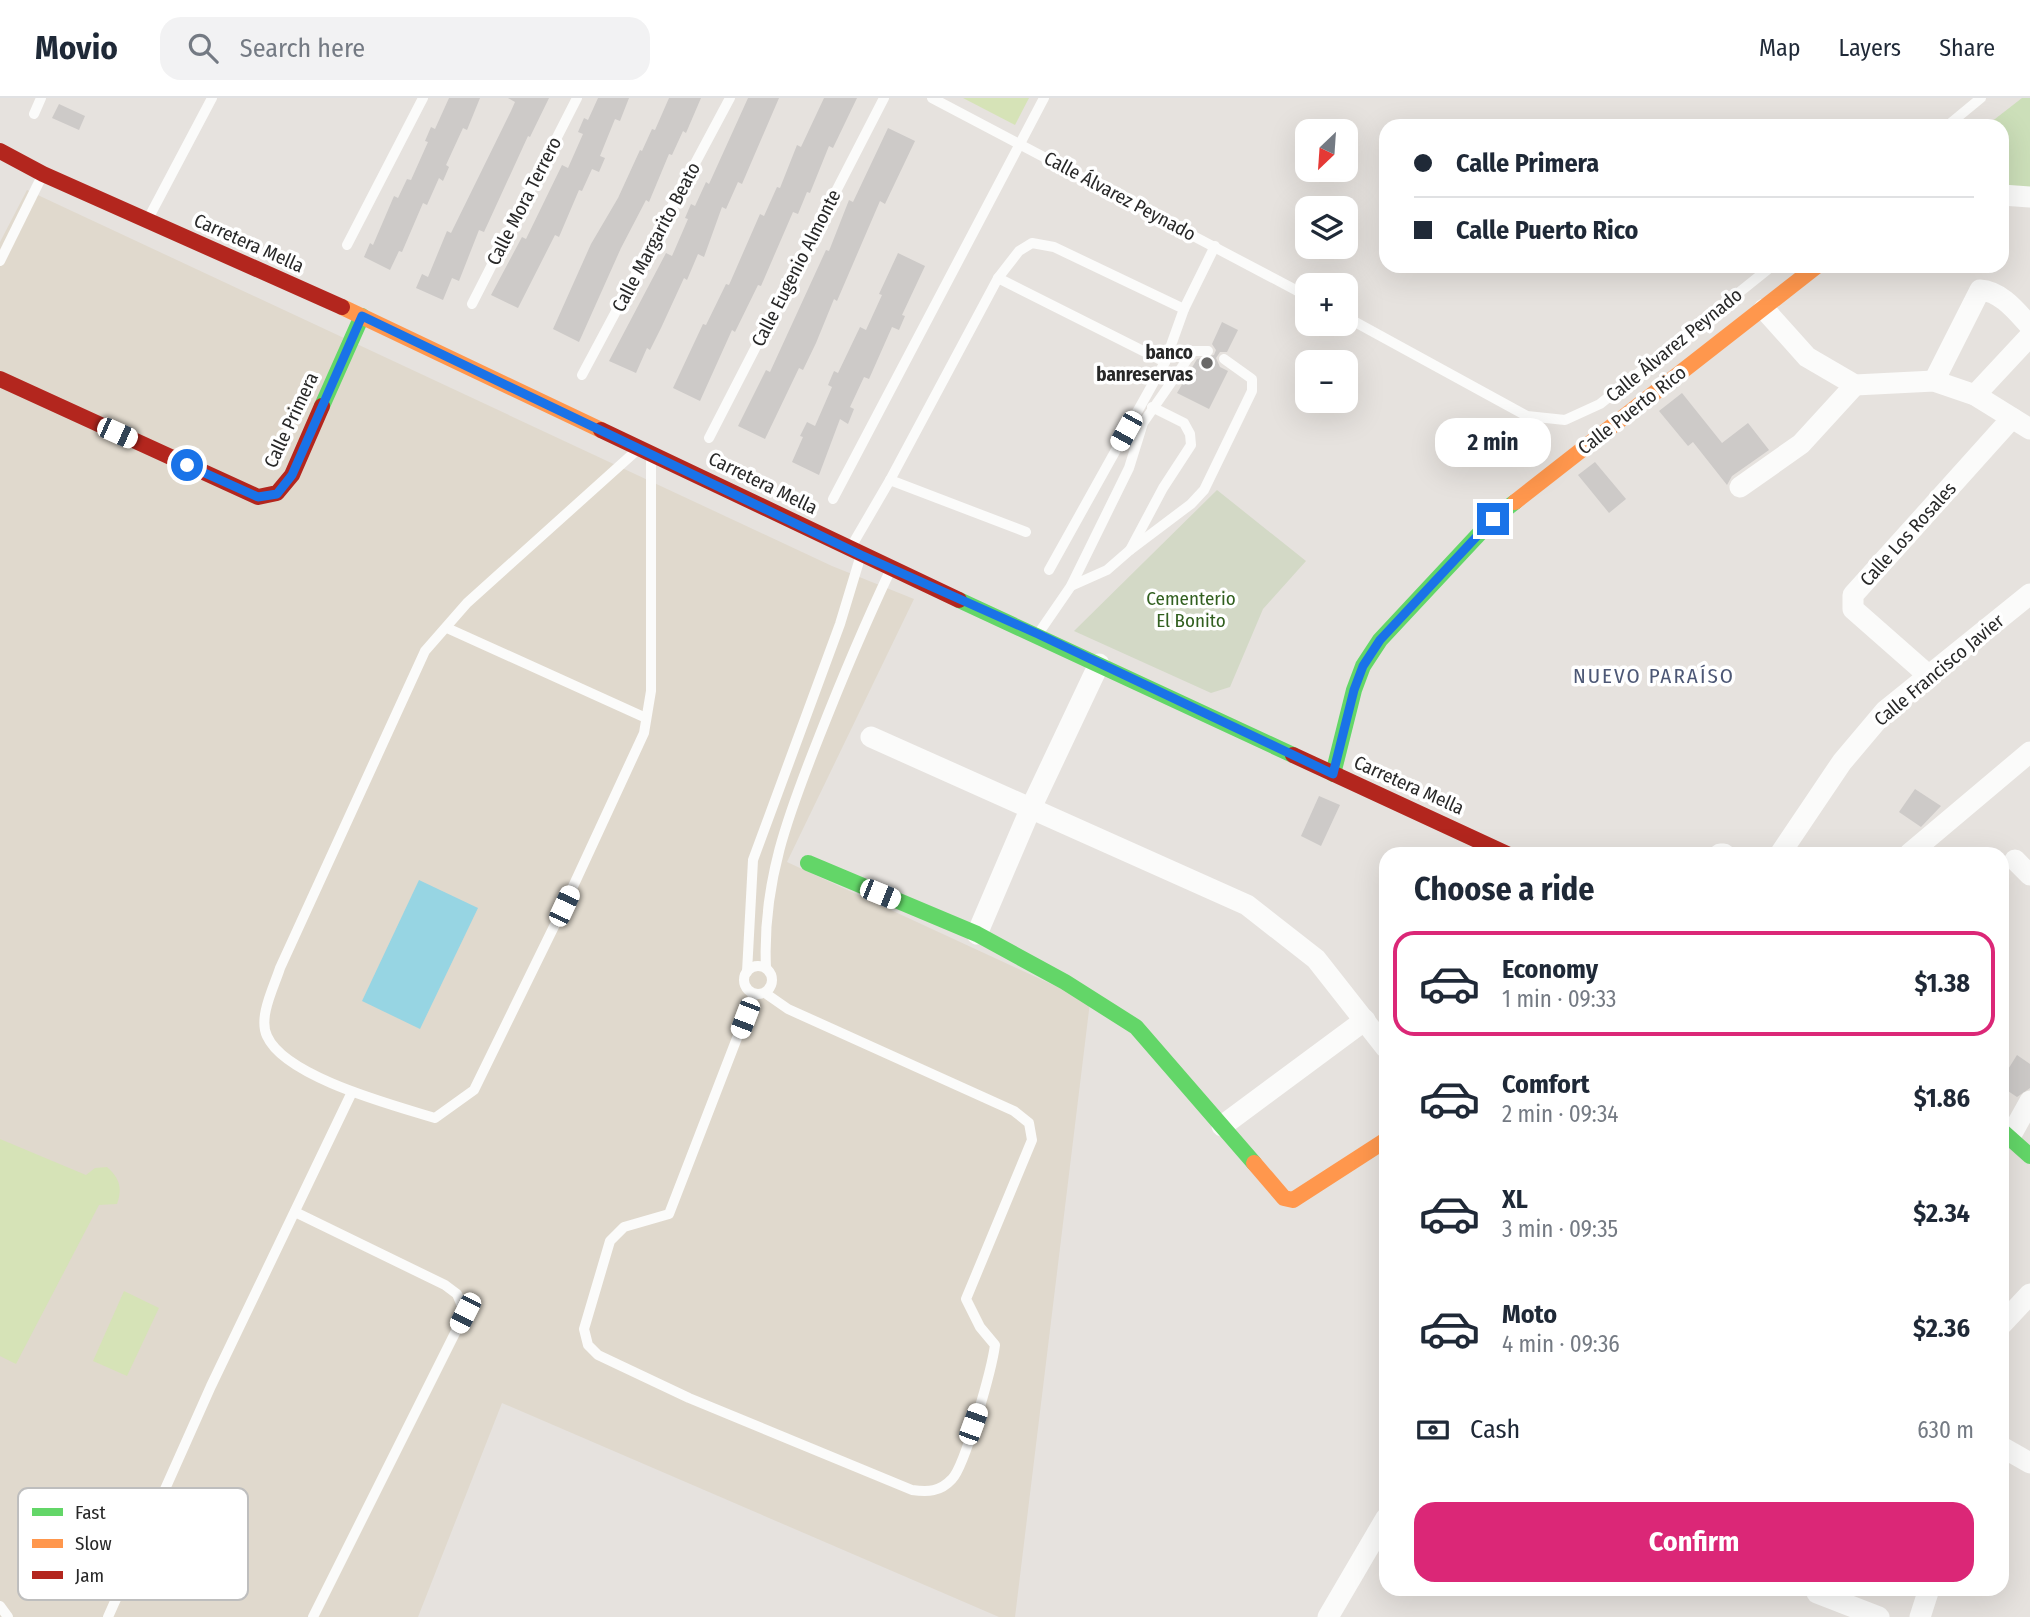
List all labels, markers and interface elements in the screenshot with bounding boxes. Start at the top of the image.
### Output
search box [160,17,650,80]
text: Movio [35,28,118,68]
icon: search [184,29,222,67]
text: Search here [240,33,365,64]
text: Map [1759,34,1801,62]
text: Layers [1839,34,1901,62]
text: Share [1939,34,1995,62]
north arrow [1295,119,1358,182]
map controls [1295,119,1358,413]
street label: Calle Mora Terrero [482,133,566,269]
street label: Calle Álvarez Peynado [1040,146,1200,246]
text: Calle Primera [1456,148,1599,179]
street label: Calle Margarito Beato [607,158,705,316]
street label: Calle Eugenio Almonte [746,186,846,350]
button: layers [1295,196,1358,259]
street label: Carretera Mella [190,208,308,278]
text: Calle Puerto Rico [1456,215,1639,246]
button: + [1295,273,1358,336]
street label: Calle Álvarez Peynado [1601,283,1747,407]
place label: banco banreservas [1096,341,1194,386]
button: − [1295,350,1358,413]
marker: banco banreservas [1199,355,1215,371]
street label: Calle Puerto Rico [1573,361,1691,459]
street label: Calle Primera [259,369,323,471]
car [1107,408,1146,454]
car [94,415,141,451]
callout: 2 min [1435,418,1551,466]
text: 2 min [1468,428,1519,456]
street label: Carretera Mella [705,447,821,519]
route start [171,449,203,481]
street label: Calle Los Rosales [1855,477,1961,591]
route end [1477,503,1509,535]
park label: Cementerio El Bonito [1146,587,1236,632]
street label: Calle Francisco Javier [1870,609,2009,731]
district label: NUEVO PARAÍSO [1573,663,1735,689]
street label: Carretera Mella [1350,750,1468,820]
text: Choose a ride [1414,870,1595,908]
car [857,876,904,912]
car [546,883,583,929]
icon: car [1418,952,1481,1015]
text: Economy [1502,954,1598,985]
text: $1.38 [1915,968,1970,999]
text: 1 min · 09:33 [1502,985,1616,1013]
car [728,995,763,1041]
icon: car [1418,1067,1481,1130]
text: Comfort [1502,1069,1590,1100]
text: $1.86 [1914,1083,1970,1114]
text: 2 min · 09:34 [1502,1100,1618,1128]
icon: car [1418,1182,1481,1245]
text: XL [1502,1184,1528,1215]
text: $2.34 [1913,1198,1970,1229]
text: 3 min · 09:35 [1502,1215,1618,1243]
car [447,1290,484,1336]
icon: car [1418,1297,1481,1360]
text: Moto [1502,1299,1557,1330]
text: $2.36 [1913,1313,1970,1344]
text: 4 min · 09:36 [1502,1330,1620,1358]
car [956,1401,991,1447]
icon: cash [1414,1411,1452,1449]
text: Cash [1470,1414,1520,1445]
text: 630 m [1917,1416,1974,1444]
legend [18,1488,248,1600]
text: Fast [75,1501,106,1524]
button: Confirm [1414,1502,1974,1582]
text: Slow [75,1532,112,1555]
text: Jam [75,1564,104,1587]

